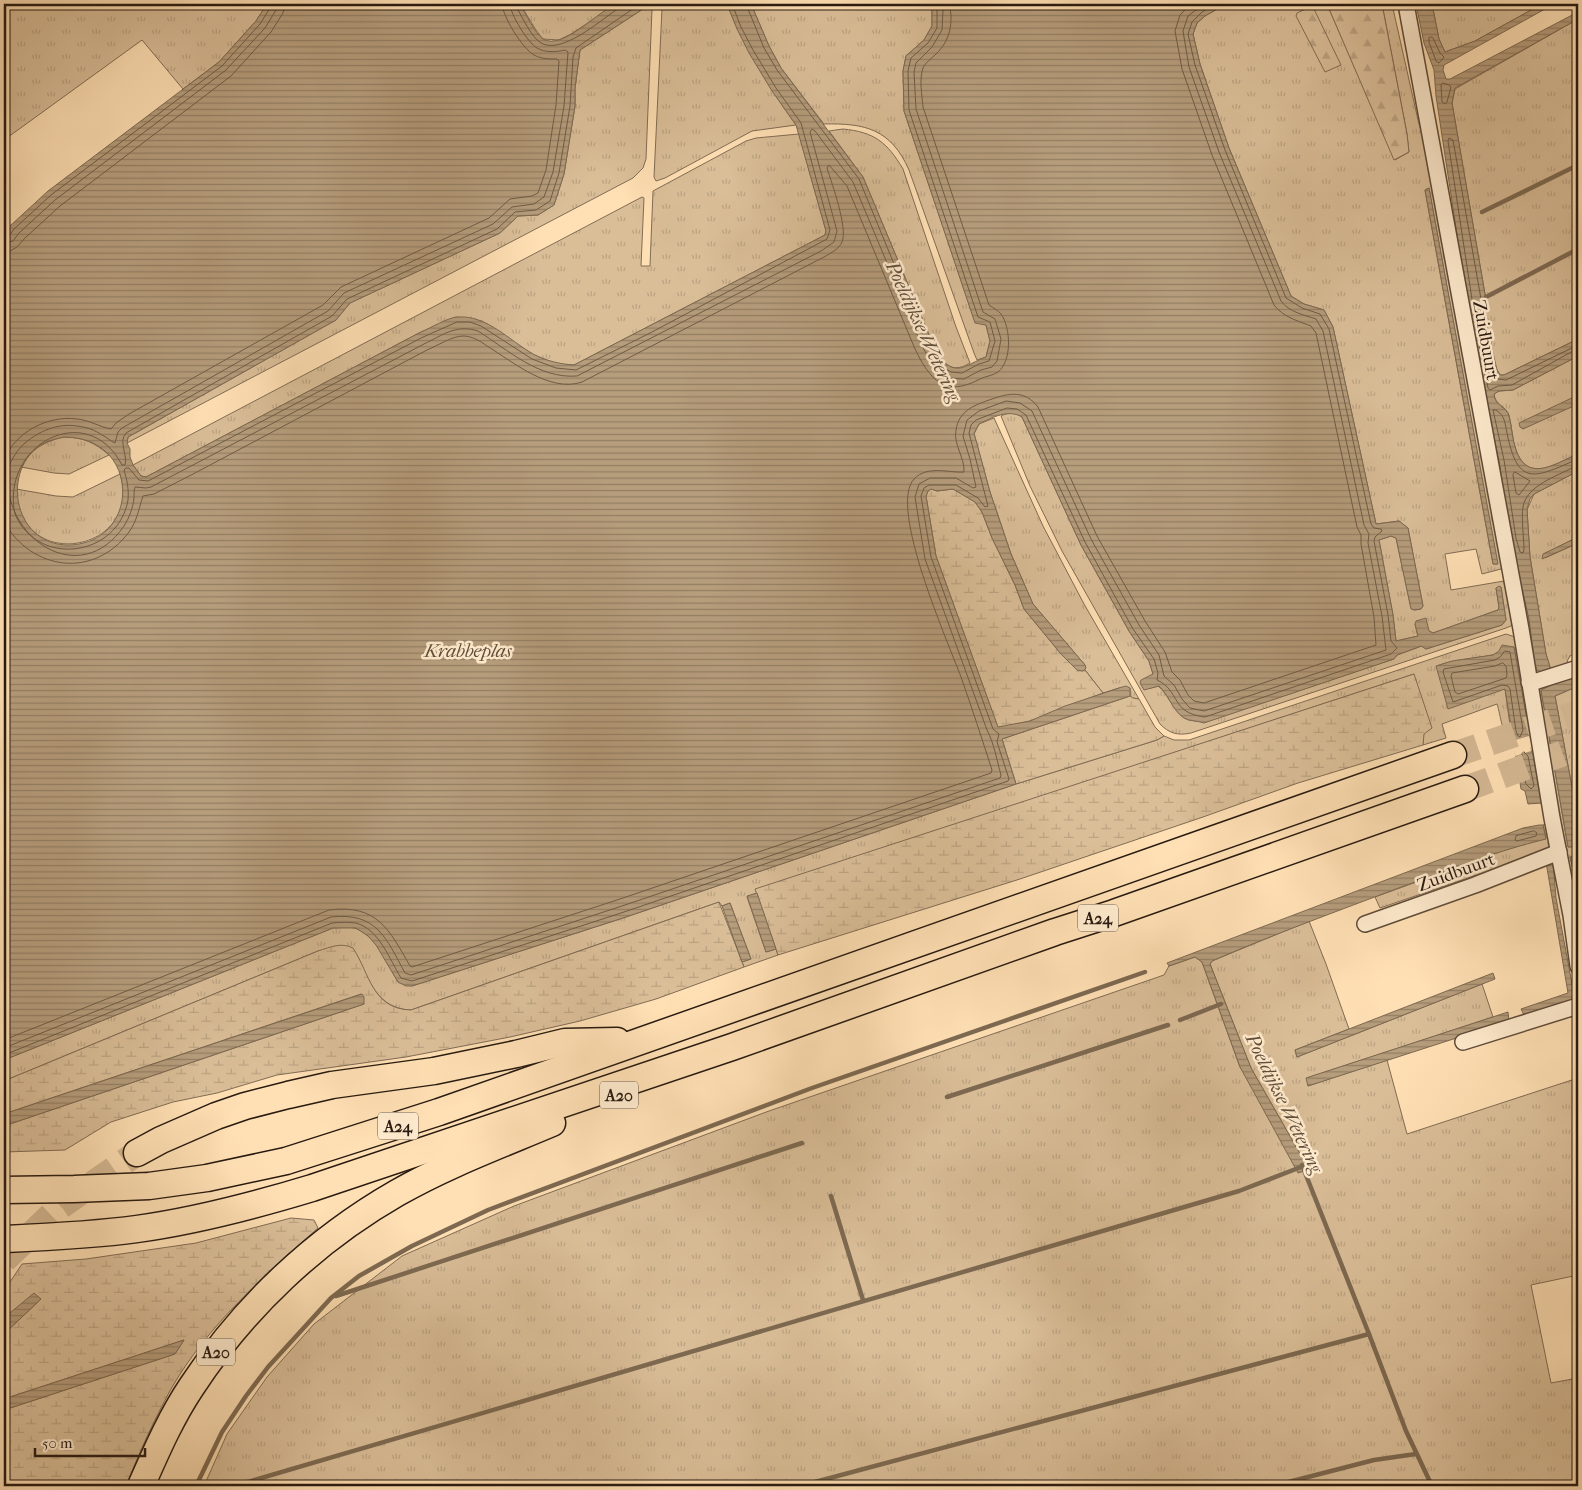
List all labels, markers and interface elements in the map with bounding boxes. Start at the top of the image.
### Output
water label: Poeldijkse Wetering [881,257,966,406]
street label: Zuidbuurt [1468,298,1503,382]
water label: Krabbeplas [422,640,513,662]
street label: Zuidbuurt [1414,849,1498,896]
road number: A24 [1078,904,1118,931]
water label: Poeldijkse Wetering [1240,1029,1328,1177]
road number: A20 [600,1082,638,1108]
road number: A24 [378,1112,418,1140]
road number: A20 [197,1338,235,1365]
scale bar [35,1425,145,1457]
text: 50 m [42,1434,73,1452]

